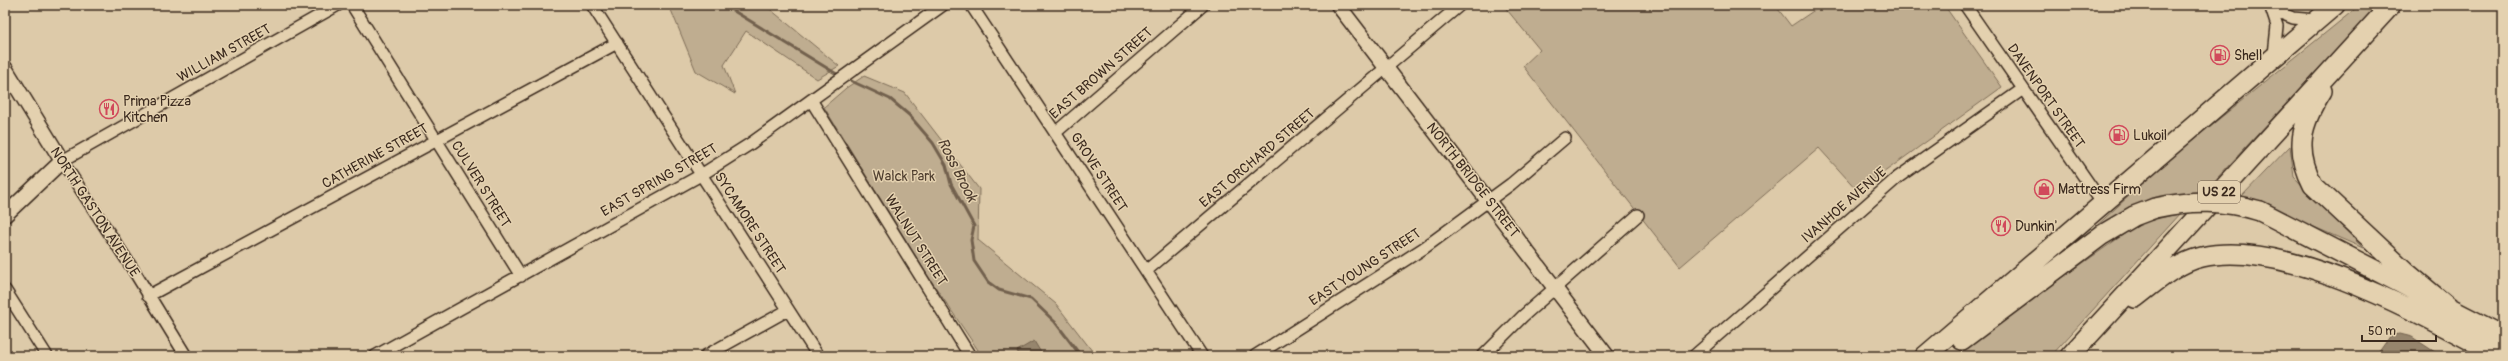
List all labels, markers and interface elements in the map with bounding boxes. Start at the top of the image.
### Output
street label: WILLIAM STREET [174,20,274,86]
street label: EAST BROWN STREET [1046,23,1156,122]
street label: DAVENPORT STREET [2004,41,2088,152]
fuel station icon: Shell [2209,44,2231,66]
place label: Shell [2234,47,2262,64]
place label: Prima Pizza Kitchen [123,93,191,126]
restaurant icon: Prima Pizza Kitchen [98,98,120,120]
street label: EAST ORCHARD STREET [1196,105,1318,211]
street label: NORTH BRIDGE STREET [1423,119,1523,241]
street label: CATHERINE STREET [319,120,431,192]
fuel station icon: Lukoil [2108,124,2130,146]
place label: Lukoil [2133,127,2167,144]
street label: GROVE STREET [1067,129,1131,215]
water label: Ross Brook [933,135,982,207]
street label: CULVER STREET [448,138,515,231]
street label: EAST SPRING STREET [598,140,720,220]
street label: NORTH GASTON AVENUE [47,144,143,280]
street label: IVANHOE AVENUE [1798,163,1890,247]
park label: Walck Park [873,168,935,185]
street label: SYCAMORE STREET [711,169,789,277]
shop icon: Mattress Firm [2033,178,2055,200]
place label: Mattress Firm [2058,181,2141,198]
road number: US 22 [2198,181,2240,203]
street label: WALNUT STREET [881,191,951,289]
restaurant icon: Dunkin' [1990,215,2012,237]
place label: Dunkin' [2015,218,2057,235]
street label: EAST YOUNG STREET [1306,224,1424,309]
scale bar [2362,317,2436,343]
text: 50 m [2368,324,2396,339]

